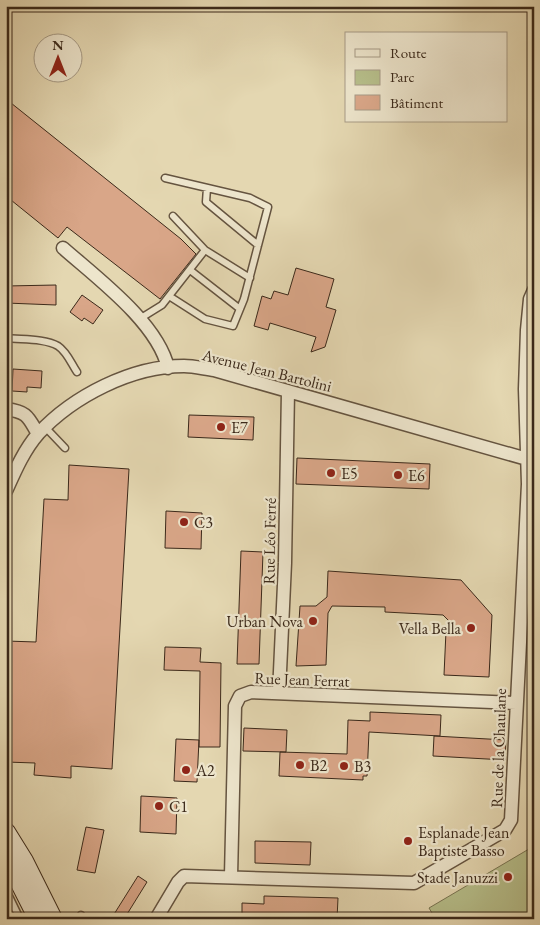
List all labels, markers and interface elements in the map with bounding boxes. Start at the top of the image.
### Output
north arrow [32,32,82,82]
legend [345,32,508,122]
text: N [52,36,64,54]
text: Route [390,43,427,62]
text: Parc [390,67,415,86]
text: Bâtiment [390,93,444,112]
street label: Avenue Jean Bartolini [199,344,334,397]
place label: E7 [231,417,248,438]
marker: E7 [215,421,227,433]
place label: E5 [341,463,358,484]
place label: E6 [408,465,425,486]
marker: E5 [325,467,337,479]
marker: E6 [392,469,404,481]
street label: Rue Léo Ferré [258,497,281,585]
place label: C3 [194,512,213,533]
marker: C3 [178,516,190,528]
place label: Urban Nova [226,611,304,632]
marker: Urban Nova [307,615,319,627]
place label: Vella Bella [399,618,462,639]
marker: Vella Bella [465,622,477,634]
street label: Rue Jean Ferrat [254,667,350,692]
street label: Rue de la Chaulane [486,688,511,808]
place label: B2 [310,755,327,776]
place label: B3 [354,756,371,777]
marker: B2 [294,759,306,771]
place label: A2 [195,760,215,781]
marker: B3 [338,760,350,772]
marker: A2 [180,764,192,776]
place label: C1 [169,796,188,817]
marker: C1 [153,800,165,812]
place label: Esplanade Jean Baptiste Basso [418,822,510,861]
marker: Esplanade Jean Baptiste Basso [402,835,414,847]
place label: Stade Januzzi [417,867,498,888]
marker: Stade Januzzi [502,871,514,883]

